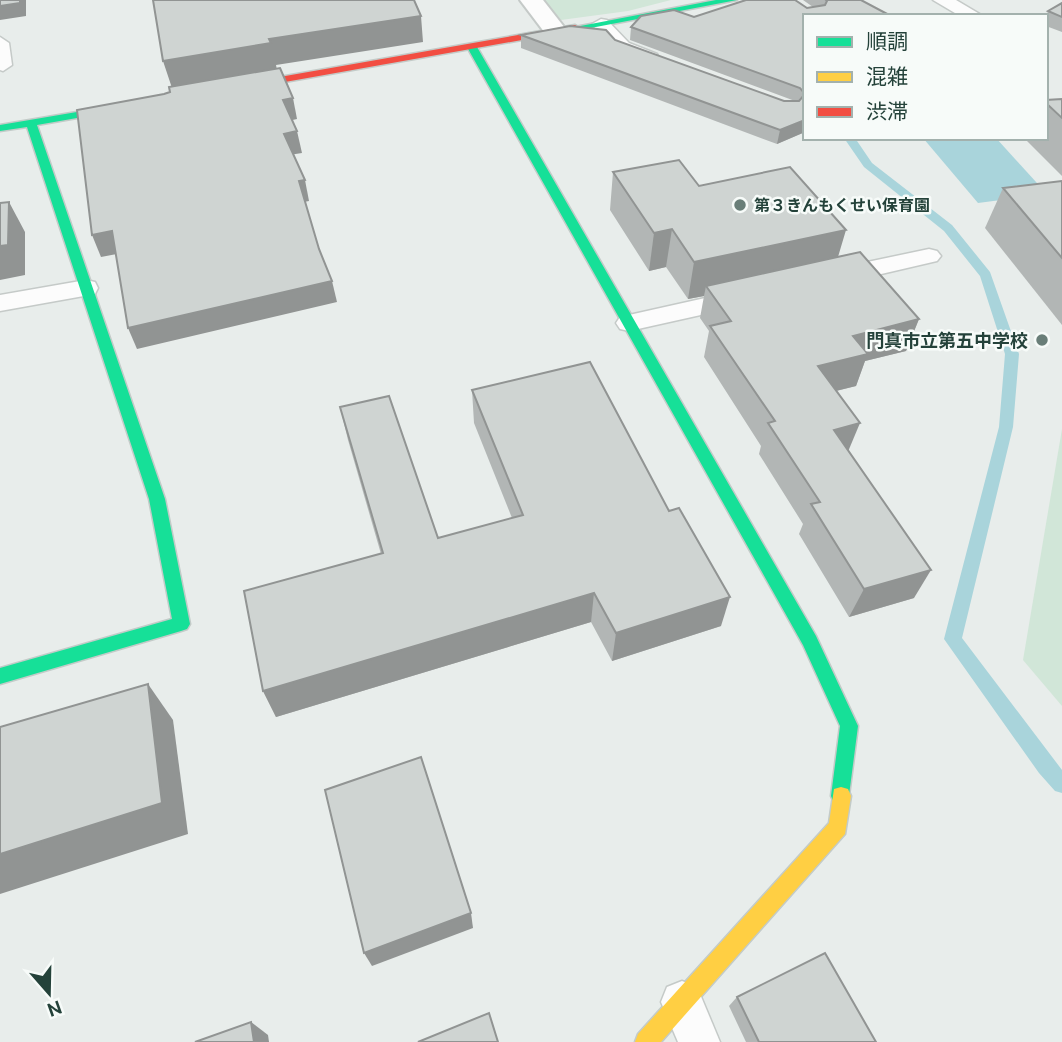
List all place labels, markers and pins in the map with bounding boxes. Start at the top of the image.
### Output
place label: 第３きんもくせい保育園 [754,196,930,214]
marker: 第３きんもくせい保育園 [732,197,748,213]
place label: 門真市立第五中学校 [866,330,1028,350]
marker: 門真市立第五中学校 [1034,332,1050,348]

